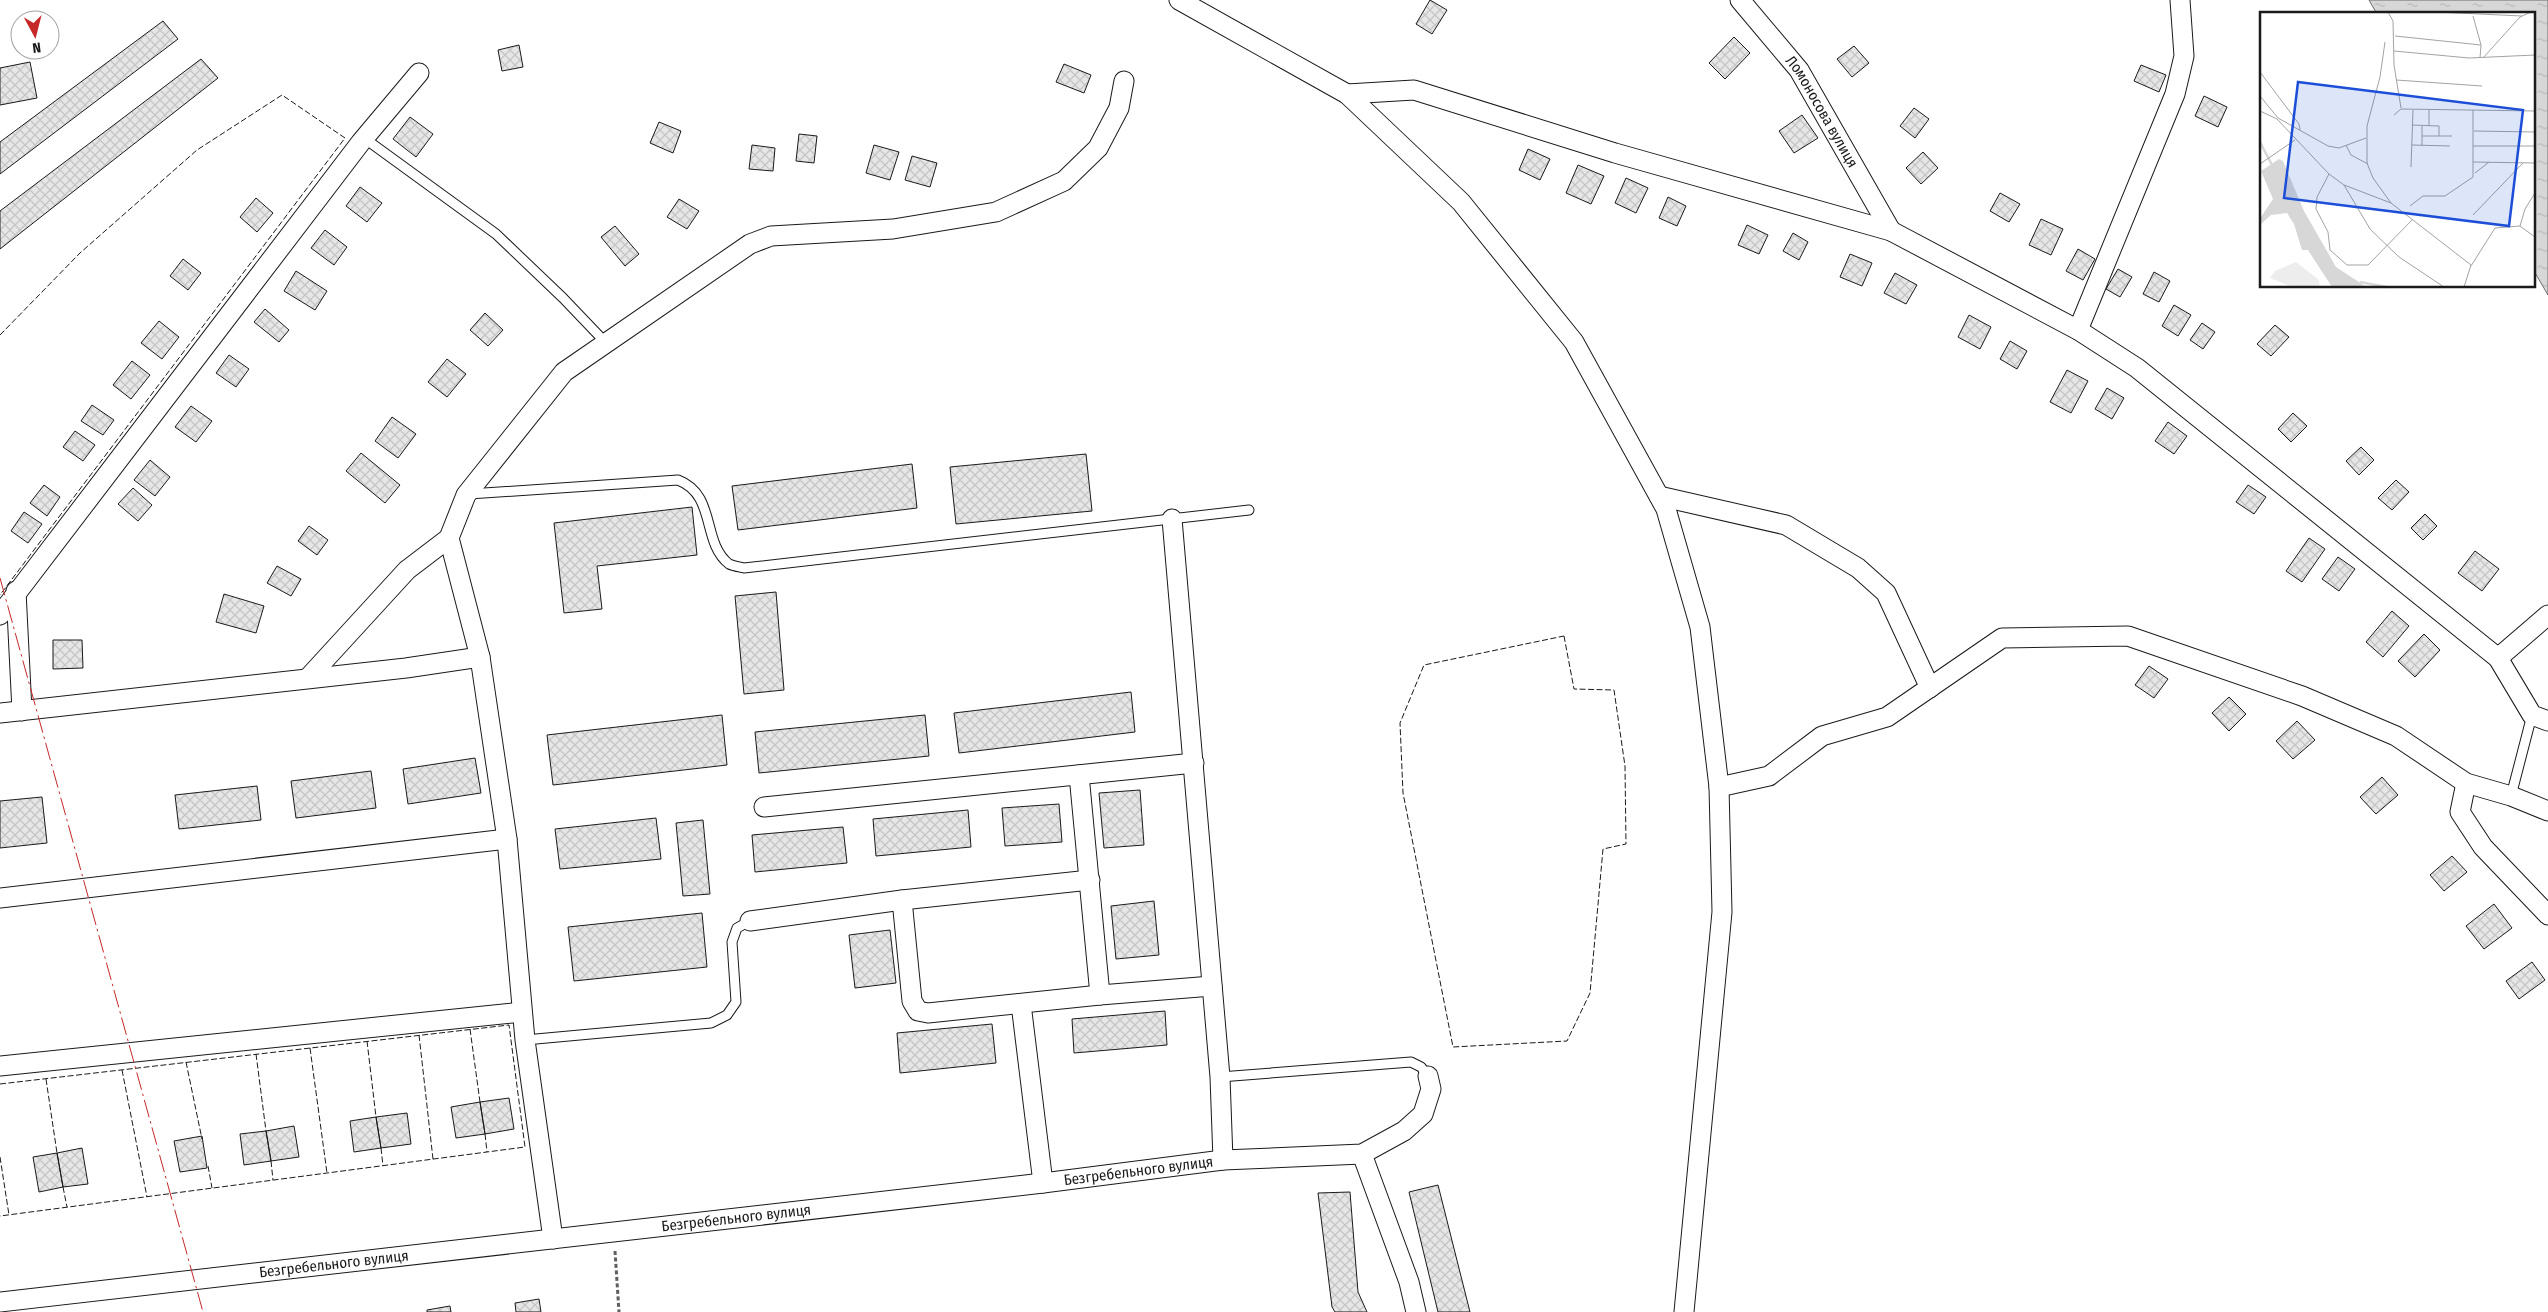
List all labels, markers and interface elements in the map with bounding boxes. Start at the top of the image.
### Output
north arrow [10,10,60,60]
inset map [2260,12,2536,288]
text: N [31,38,42,56]
street label: Ломоносова вулиця [1782,52,1862,171]
street label: Безгребельного вулиця [1063,1152,1214,1189]
street label: Безгребельного вулиця [661,1201,812,1235]
street label: Безгребельного вулиця [258,1246,410,1281]

